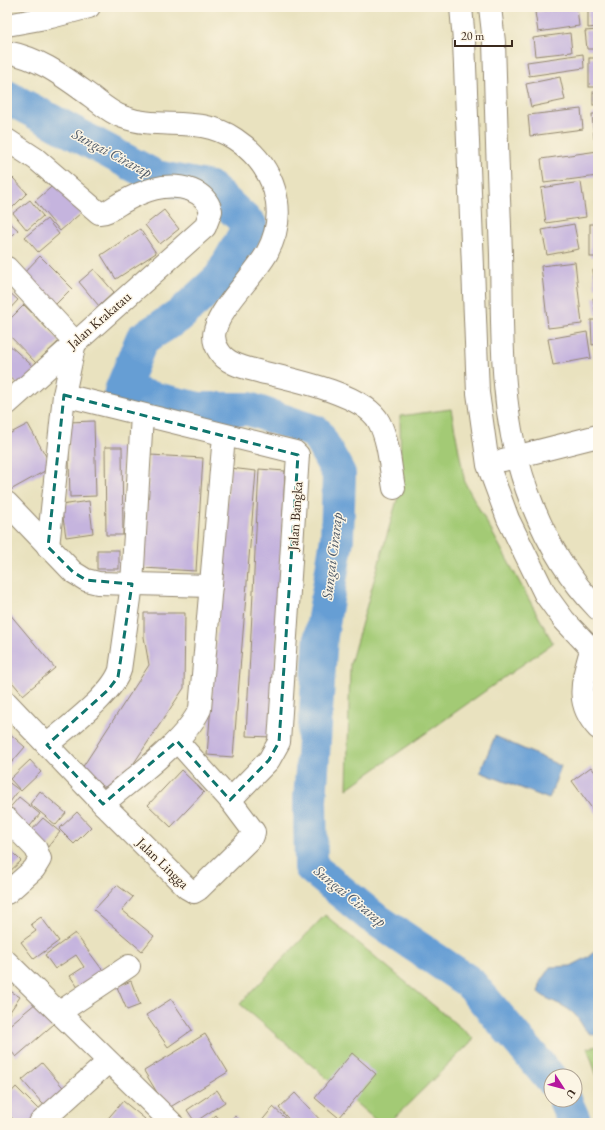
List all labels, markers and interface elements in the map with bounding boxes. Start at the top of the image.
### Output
scale bar [455,22,512,48]
text: 20 m [461,28,485,44]
water label: Sungai Cirarap [68,123,156,182]
street label: Jalan Krakatau [63,287,135,353]
street label: Jalan Bangka [284,481,306,552]
water label: Sungai Cirarap [317,511,346,601]
street label: Jalan Lingga [132,833,193,893]
water label: Sungai Cirarap [310,860,391,931]
north arrow [543,1068,583,1108]
text: U [563,1086,579,1102]

